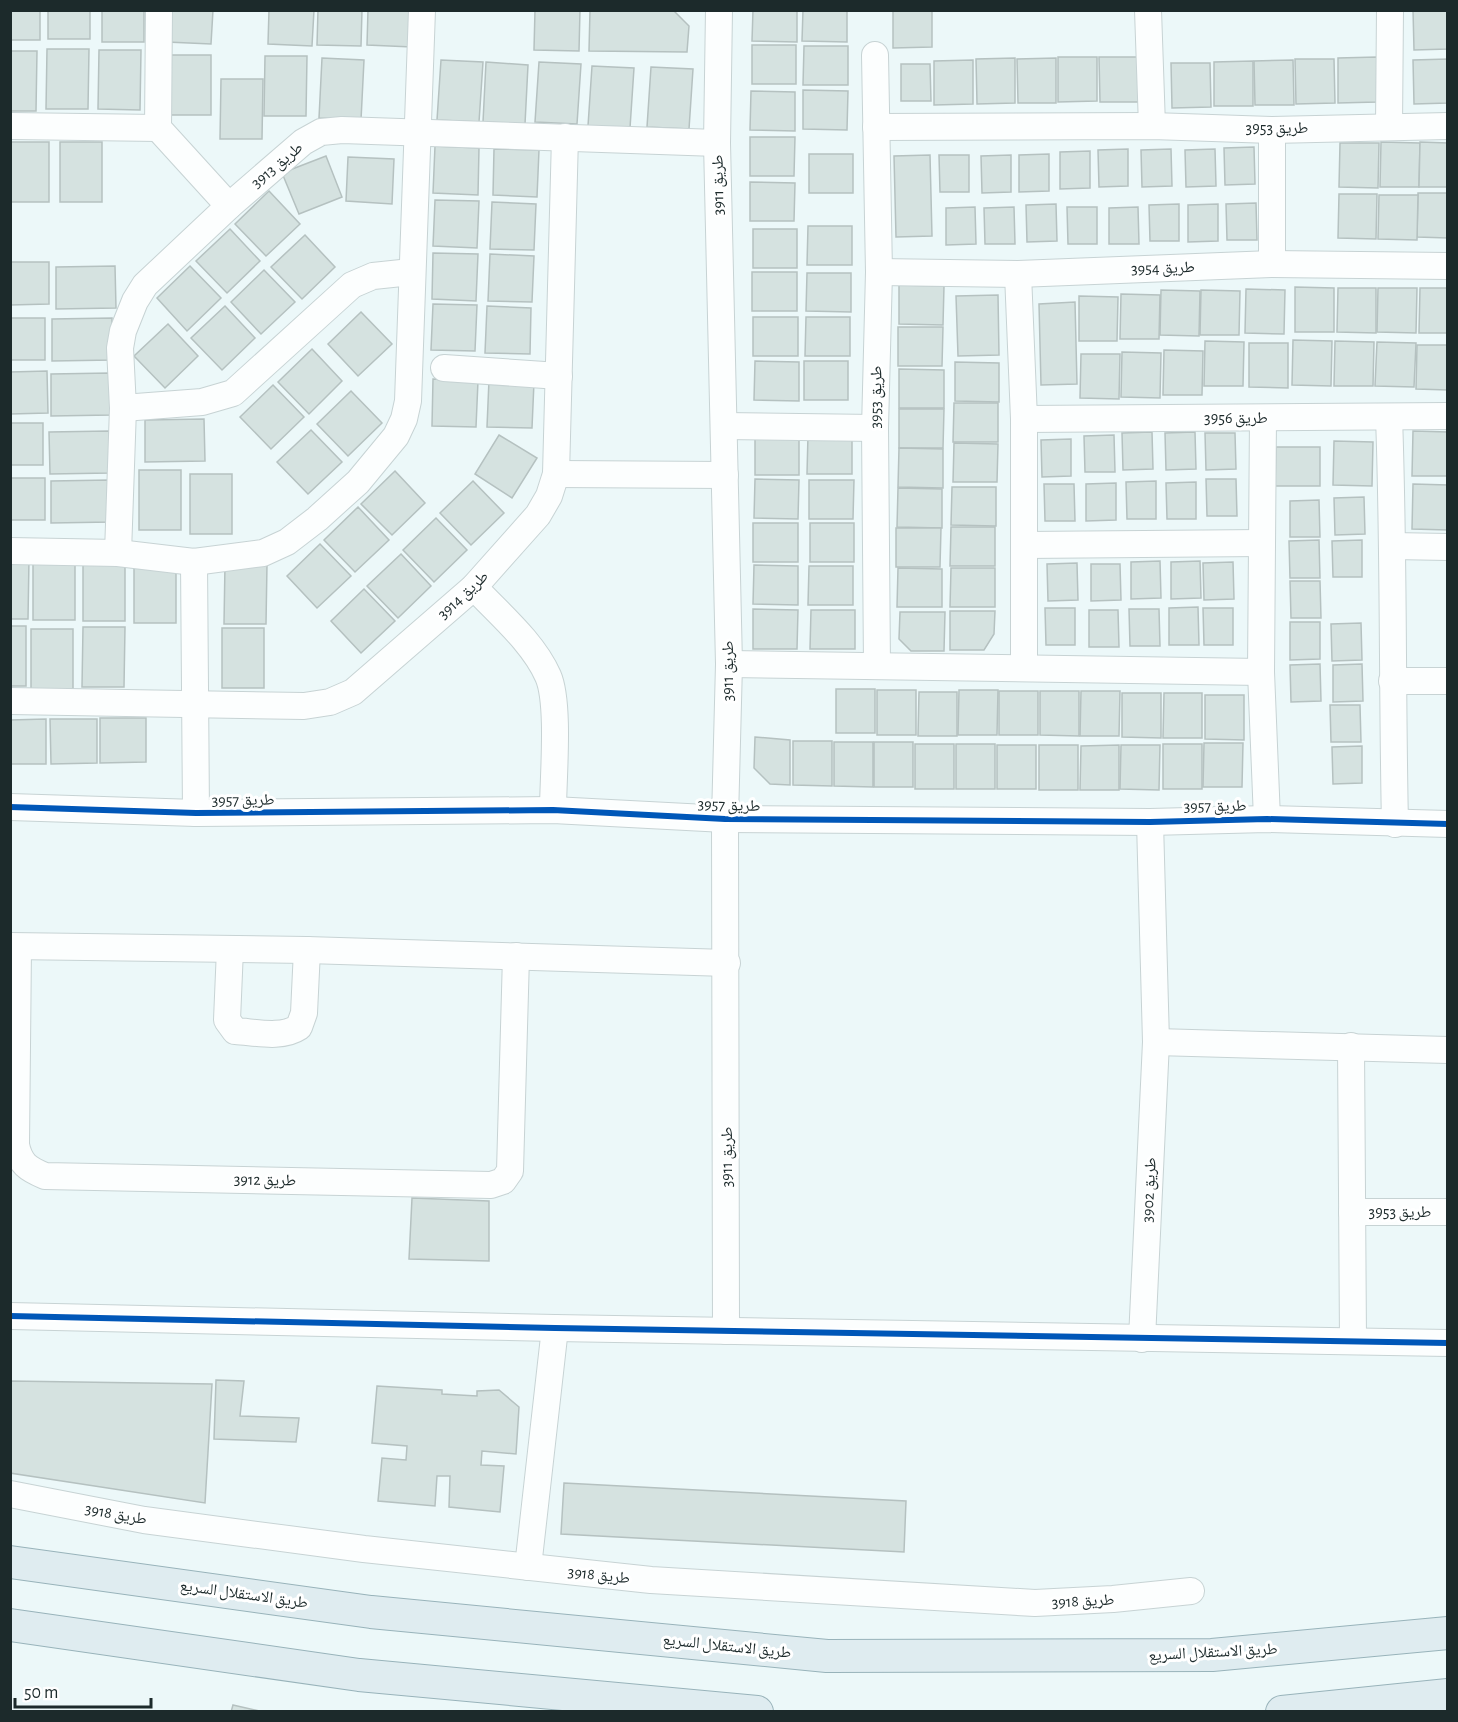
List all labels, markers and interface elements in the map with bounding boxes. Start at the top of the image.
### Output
street label: طريق 3953 [1246,120,1308,138]
street label: طريق 3913 [248,139,307,192]
street label: طريق 3911 [709,155,729,215]
street label: طريق 3954 [1131,259,1195,279]
street label: طريق 3953 [867,365,887,429]
street label: طريق 3956 [1204,410,1268,428]
street label: طريق 3914 [435,568,493,624]
street label: طريق 3911 [720,641,738,701]
street label: طريق 3957 [211,791,275,811]
street label: طريق 3957 [697,796,761,816]
street label: طريق 3957 [1183,797,1247,817]
street label: طريق 3911 [719,1127,737,1187]
street label: طريق 3902 [1139,1157,1161,1223]
street label: طريق 3912 [234,1171,296,1191]
street label: طريق 3953 [1369,1204,1431,1222]
street label: طريق 3918 [83,1501,148,1529]
street label: طريق 3918 [567,1564,631,1588]
street label: طريق الاستقلال السريع [179,1577,309,1613]
street label: طريق 3918 [1051,1591,1115,1613]
street label: طريق الاستقلال السريع [662,1631,792,1663]
street label: طريق الاستقلال السريع [1148,1641,1278,1665]
scale bar [15,1671,152,1709]
text: 50 m [24,1684,58,1702]

